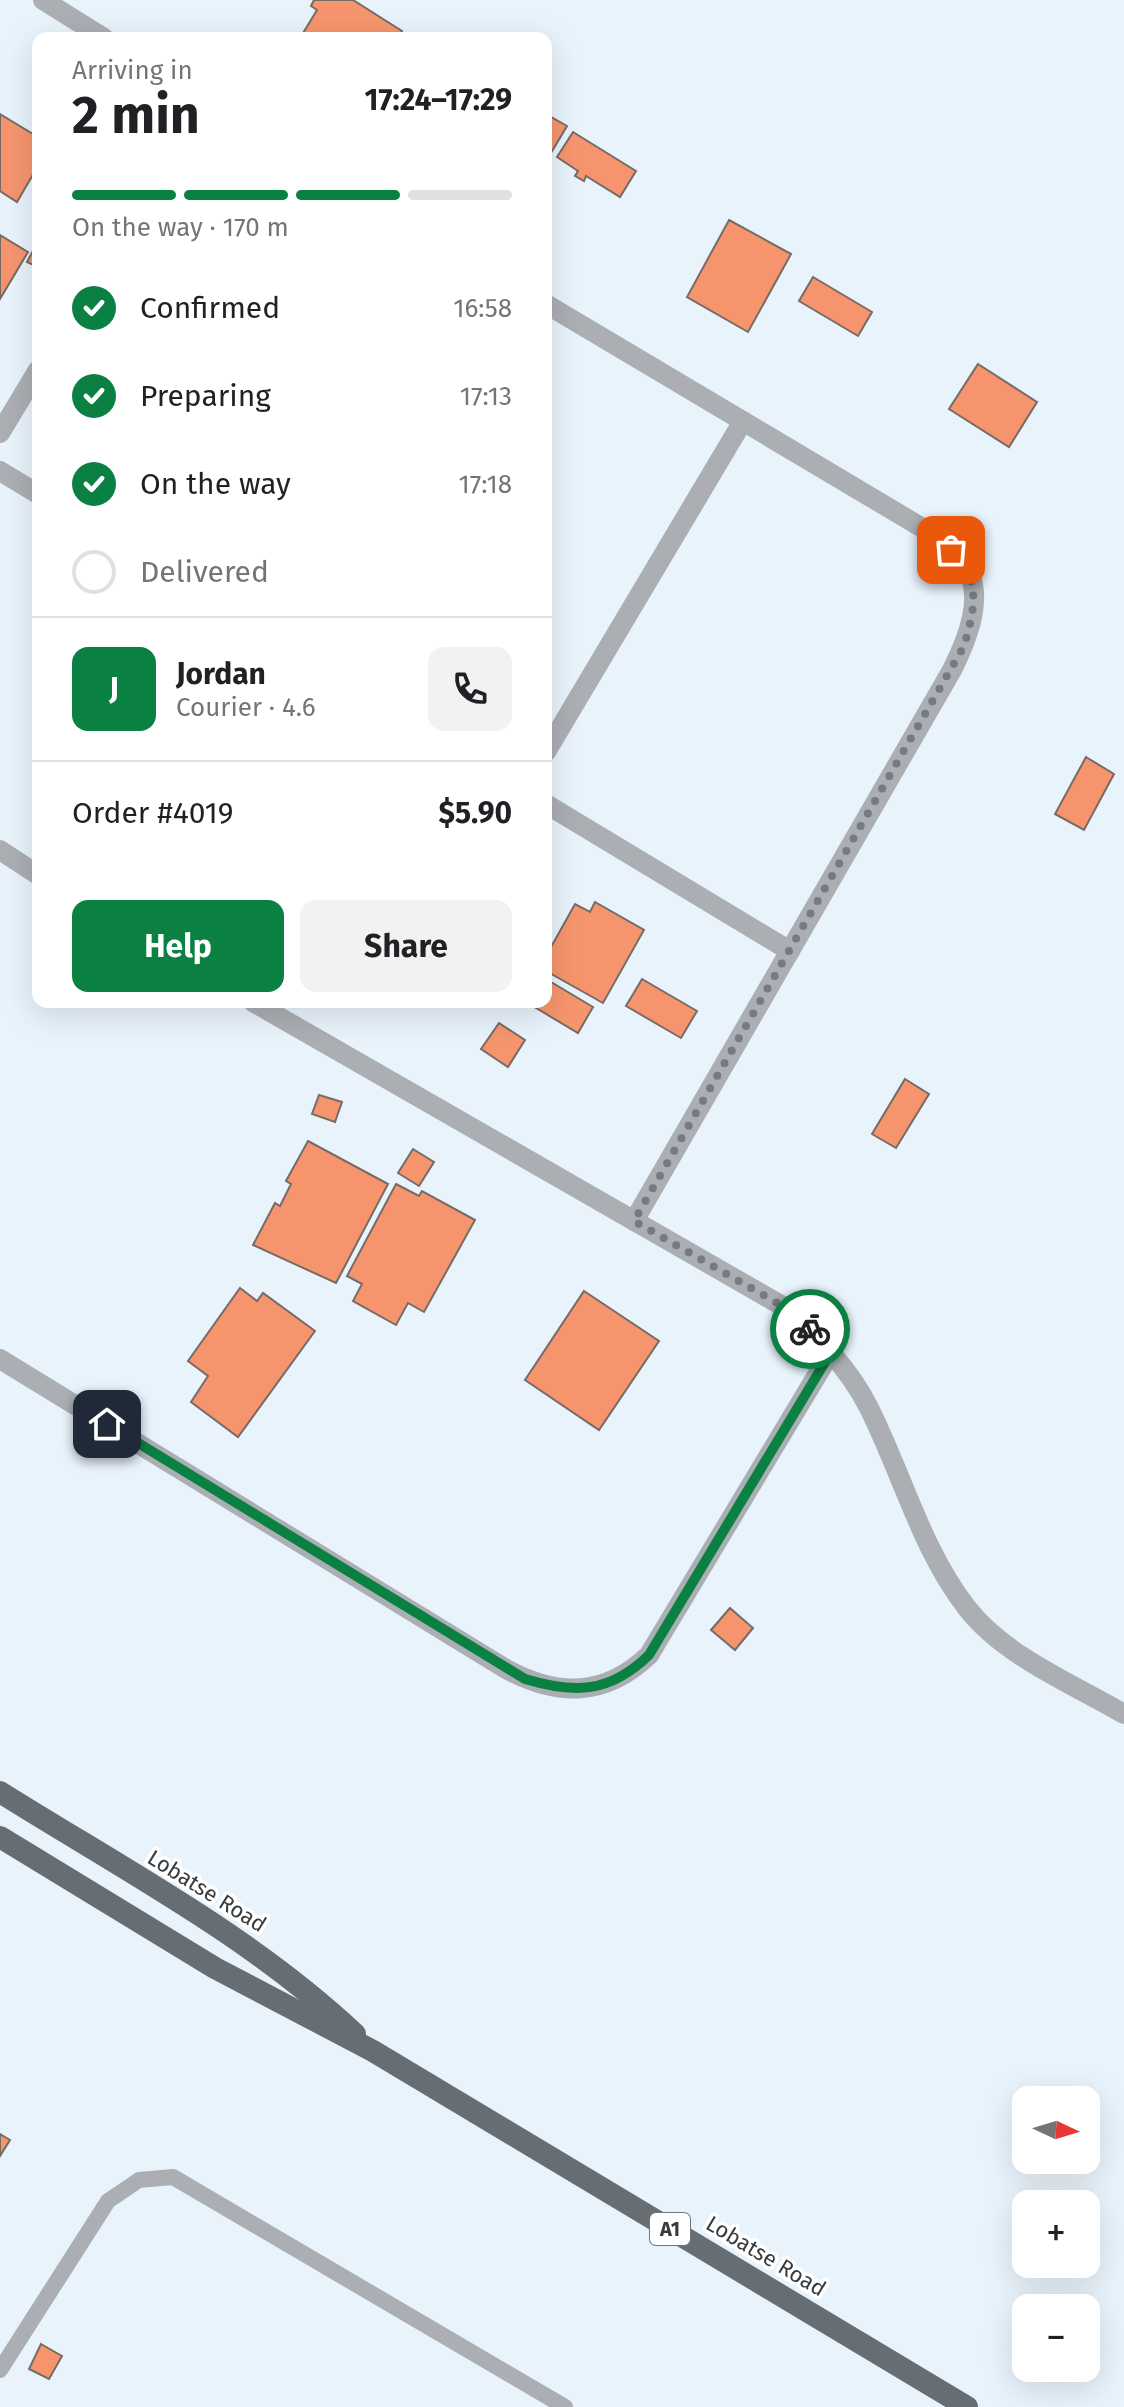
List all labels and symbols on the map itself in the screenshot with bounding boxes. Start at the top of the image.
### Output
pin [917,516,985,584]
courier [770,1289,850,1369]
pin [73,1390,141,1458]
street label: Lobatse Road [143,1844,271,1938]
north arrow [1012,2086,1100,2174]
street label: Lobatse Road [701,2210,831,2302]
road number: A1 [650,2213,690,2245]

